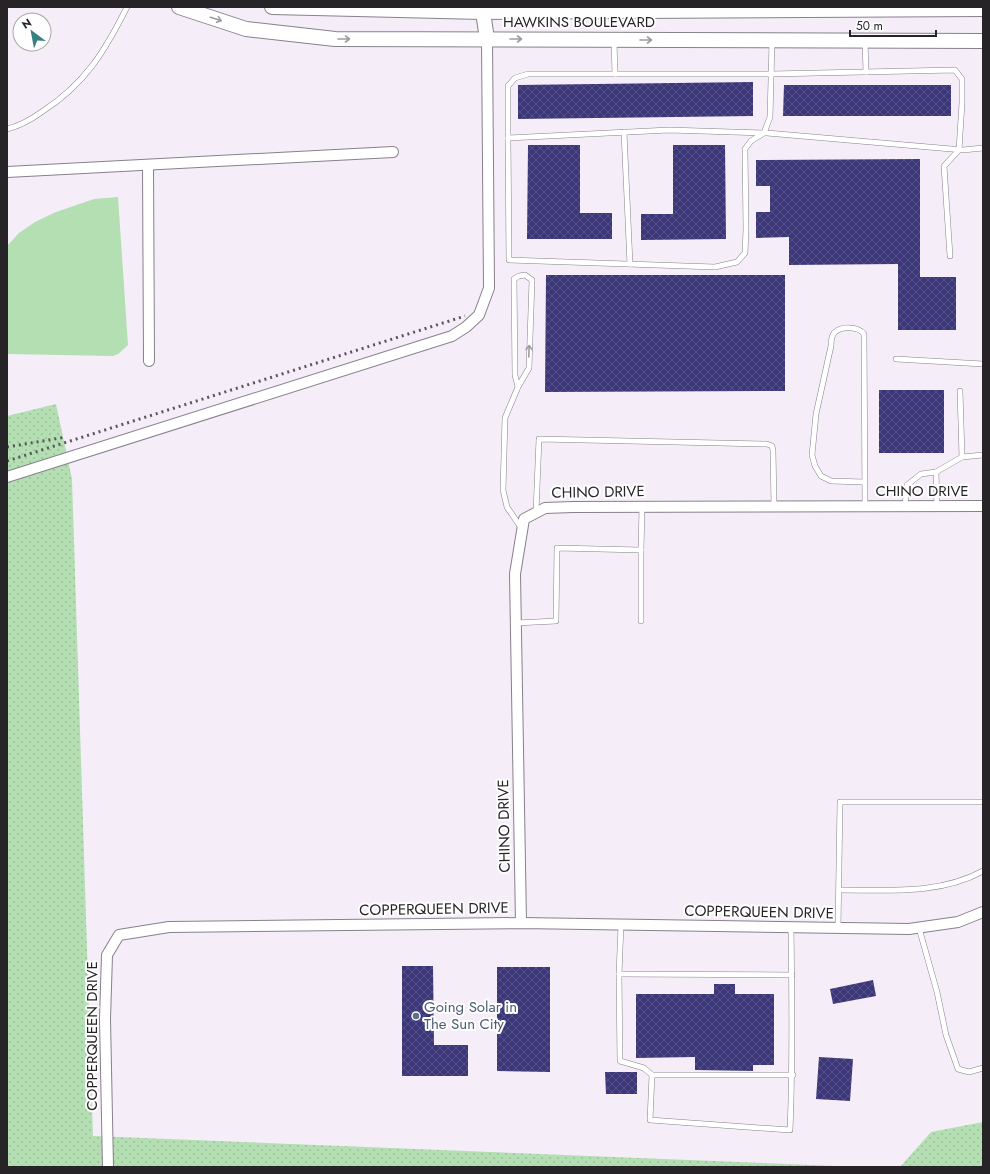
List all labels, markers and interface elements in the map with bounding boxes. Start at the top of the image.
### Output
street label: HAWKINS BOULEVARD [503,11,655,33]
north arrow [12,12,52,52]
scale bar [850,12,936,38]
text: N [19,14,35,33]
one-way arrow [209,16,222,23]
text: 50 m [856,17,883,35]
one-way arrow [337,35,350,43]
one-way arrow [509,35,522,43]
one-way arrow [639,36,652,44]
one-way arrow [526,345,533,358]
street label: CHINO DRIVE [551,480,645,504]
street label: CHINO DRIVE [875,480,969,502]
street label: CHINO DRIVE [492,779,516,873]
street label: COPPERQUEEN DRIVE [359,897,509,921]
street label: COPPERQUEEN DRIVE [684,900,834,924]
street label: COPPERQUEEN DRIVE [81,961,103,1111]
place label: Going Solar in The Sun City [424,996,517,1035]
marker: Going Solar in The Sun City [411,1011,421,1021]

